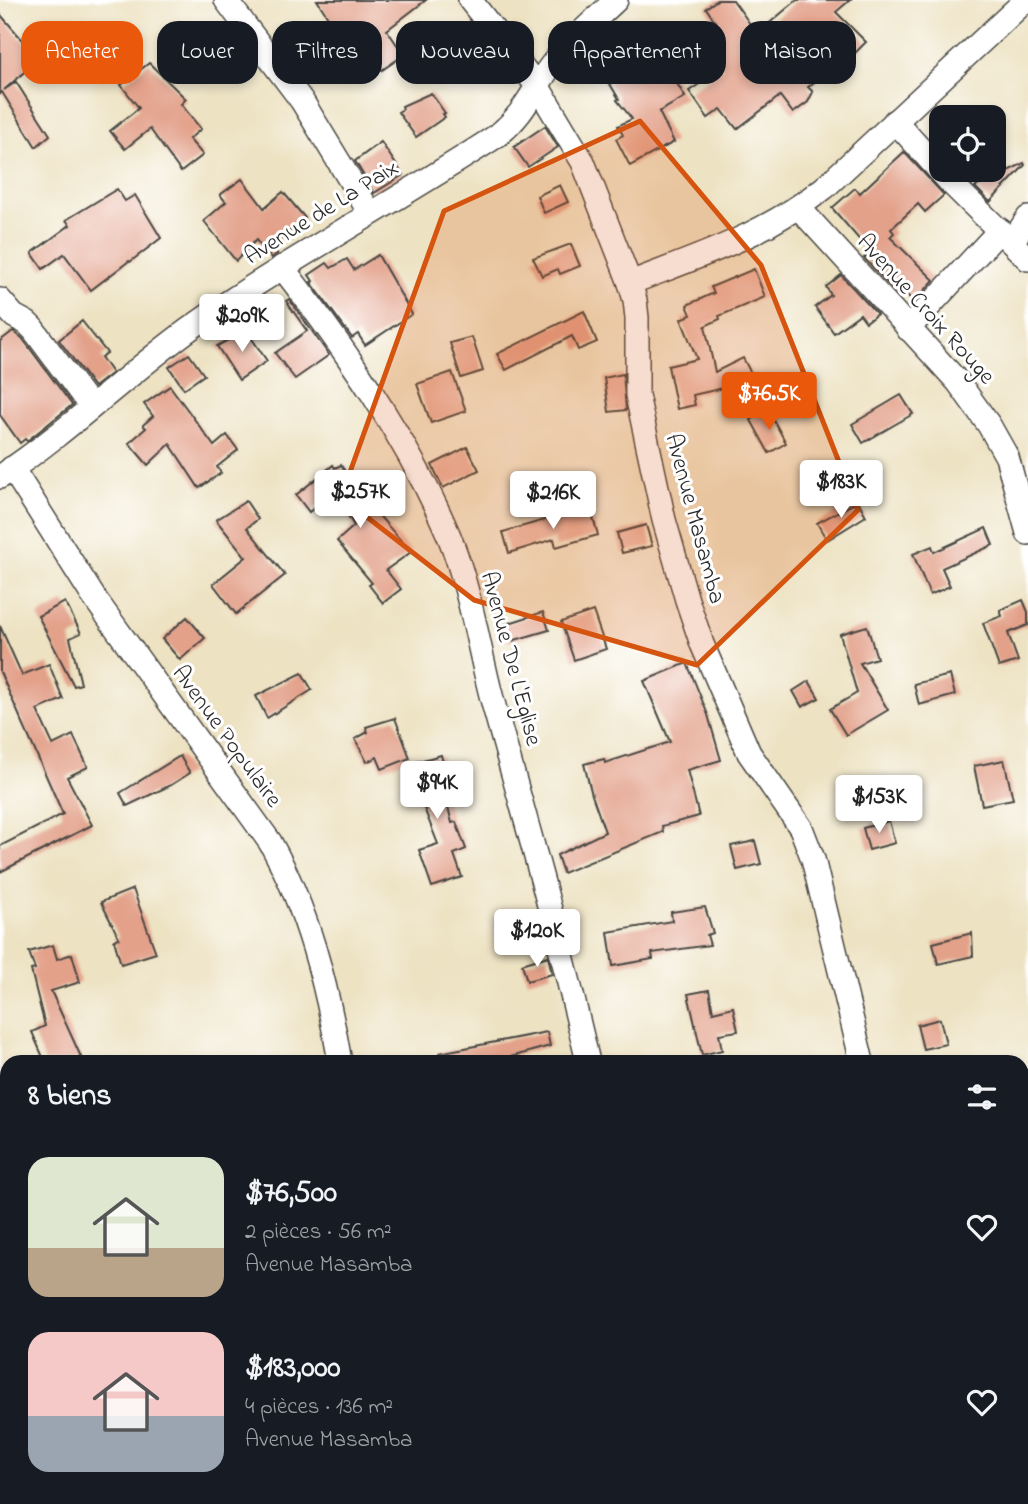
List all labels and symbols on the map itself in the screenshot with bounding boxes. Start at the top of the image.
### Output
street label: Avenue de La Paix [238,151,406,275]
street label: Avenue Croix Rouge [847,227,1003,394]
pin: $209K [193,294,291,354]
pin: $76.5K [712,372,826,432]
street label: Avenue Masamba [654,430,734,608]
pin: $183K [792,461,890,520]
pin: $257K [311,470,409,530]
pin: $216K [504,472,602,531]
street label: Avenue De L'Eglise [470,568,550,750]
street label: Avenue Populaire [162,658,290,816]
pin: $94K [396,762,478,821]
pin: $153K [830,776,928,835]
pin: $120K [488,909,586,969]

